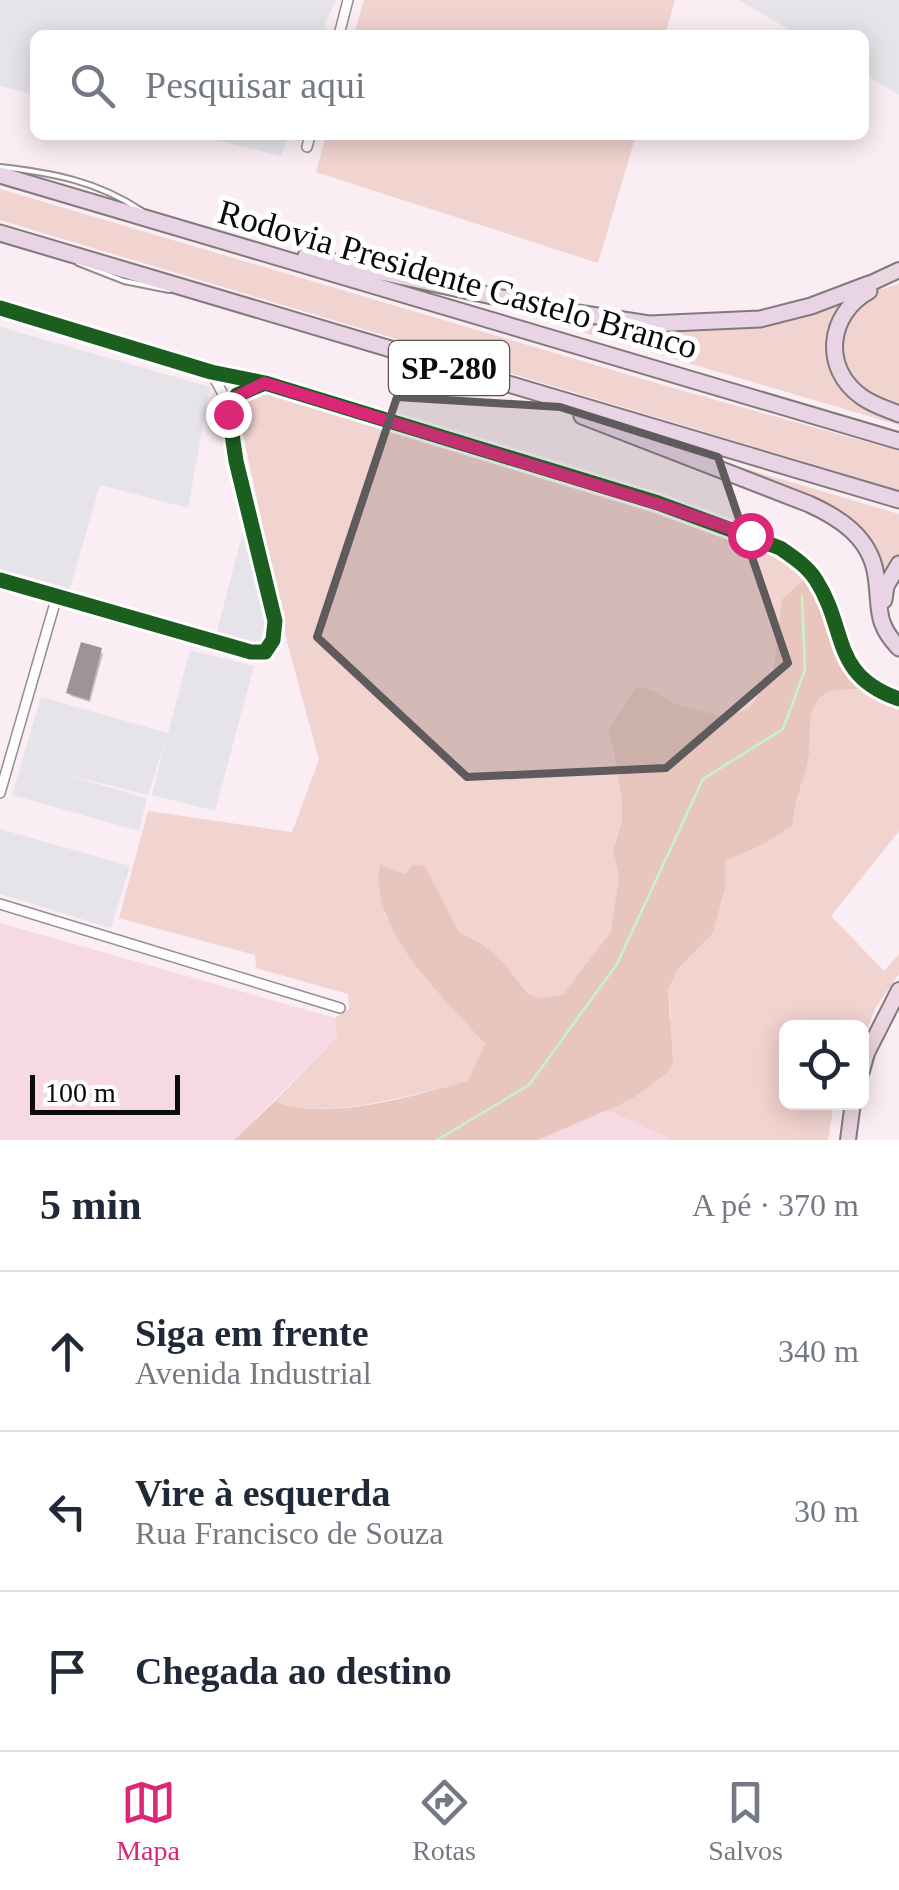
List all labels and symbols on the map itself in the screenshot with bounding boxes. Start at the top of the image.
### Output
street label: Rodovia Presidente Castelo Branco [214,192,702,367]
road number: SP-280 [389,341,509,395]
route end [206,392,252,438]
route start [728,513,774,559]
scale bar [30,1070,180,1114]

